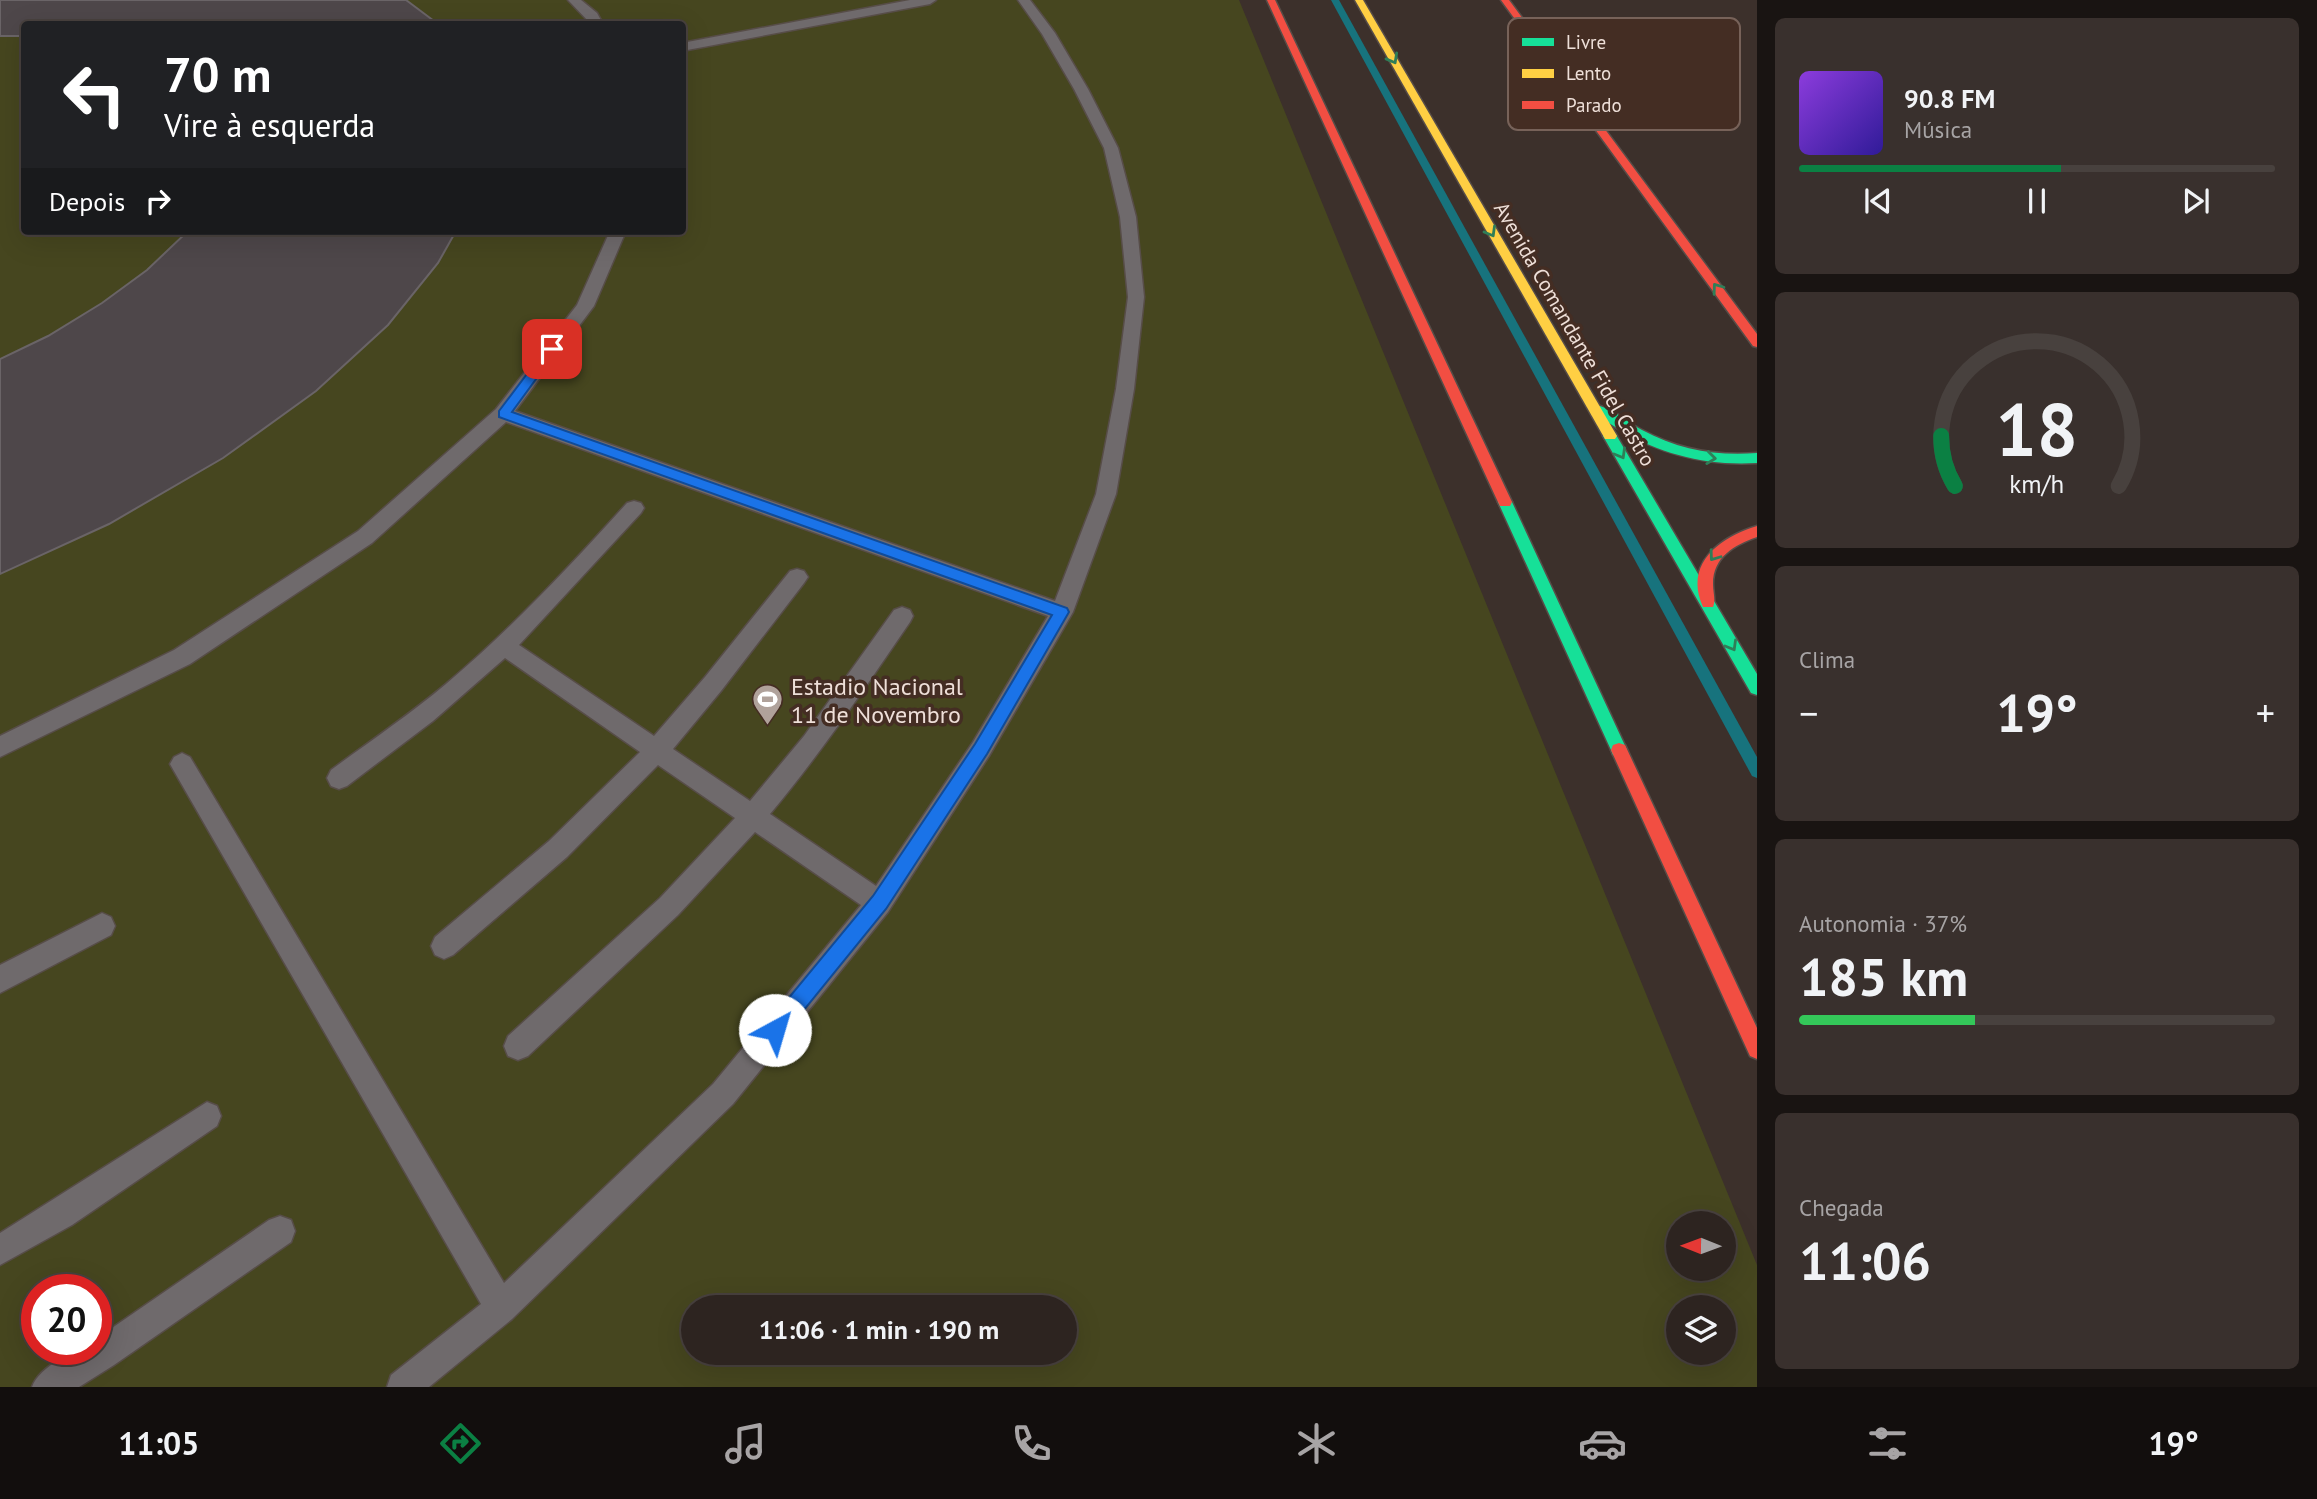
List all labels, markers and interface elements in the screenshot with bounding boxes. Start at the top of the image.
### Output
legend [1508,18,1740,130]
text: Livre [1566,30,1606,54]
text: 70 m [164,42,271,106]
icon: left [49,49,140,140]
one-way arrow [1385,52,1398,65]
text: Lento [1566,61,1611,85]
text: 90.8 FM [1904,82,1995,115]
text: Parado [1566,93,1622,117]
text: Vire à esquerda [164,104,375,146]
text: Música [1904,115,1972,144]
icon: right [139,182,177,220]
icon: previous [1859,182,1897,220]
icon: pause [2018,182,2056,220]
icon: next [2177,182,2215,220]
text: Depois [49,185,125,218]
street label: Avenida Comandante Fidel Castro [1488,197,1662,471]
one-way arrow [1483,225,1496,238]
one-way arrow [1712,283,1725,296]
pin [522,319,582,379]
icon: arrive [533,330,571,368]
text: 18 [1996,382,2078,476]
one-way arrow [1613,447,1626,460]
one-way arrow [1705,451,1716,466]
text: km/h [2010,467,2064,499]
one-way arrow [1710,548,1722,560]
one-way arrow [1724,638,1737,651]
text: Clima [1799,645,1855,674]
place label: Estadio Nacional 11 de Novembro [791,671,963,730]
text: 19° [1996,679,2078,746]
sports icon: Estadio Nacional 11 de Novembro [751,683,785,727]
text: − [1799,688,1818,737]
text: + [2256,688,2275,737]
text: Autonomia · 37% [1799,909,1967,938]
text: 185 km [1799,943,1968,1010]
position arrow [738,993,812,1067]
text: Chegada [1799,1193,1884,1222]
north arrow [1666,1211,1736,1281]
map controls [1666,1211,1736,1365]
text: 11:06 [1799,1227,1931,1294]
speed limit sign: 20 [21,1274,112,1365]
button: layers [1666,1295,1736,1365]
text: 11:06 · 1 min · 190 m [759,1313,999,1346]
icon: directions [436,1419,485,1468]
icon: music [721,1419,770,1468]
icon: phone [1007,1419,1056,1468]
icon: climate [1292,1419,1341,1468]
icon: car [1578,1419,1627,1468]
icon: filters [1863,1419,1912,1468]
text: 11:05 [118,1422,199,1464]
text: 19° [2148,1422,2199,1464]

